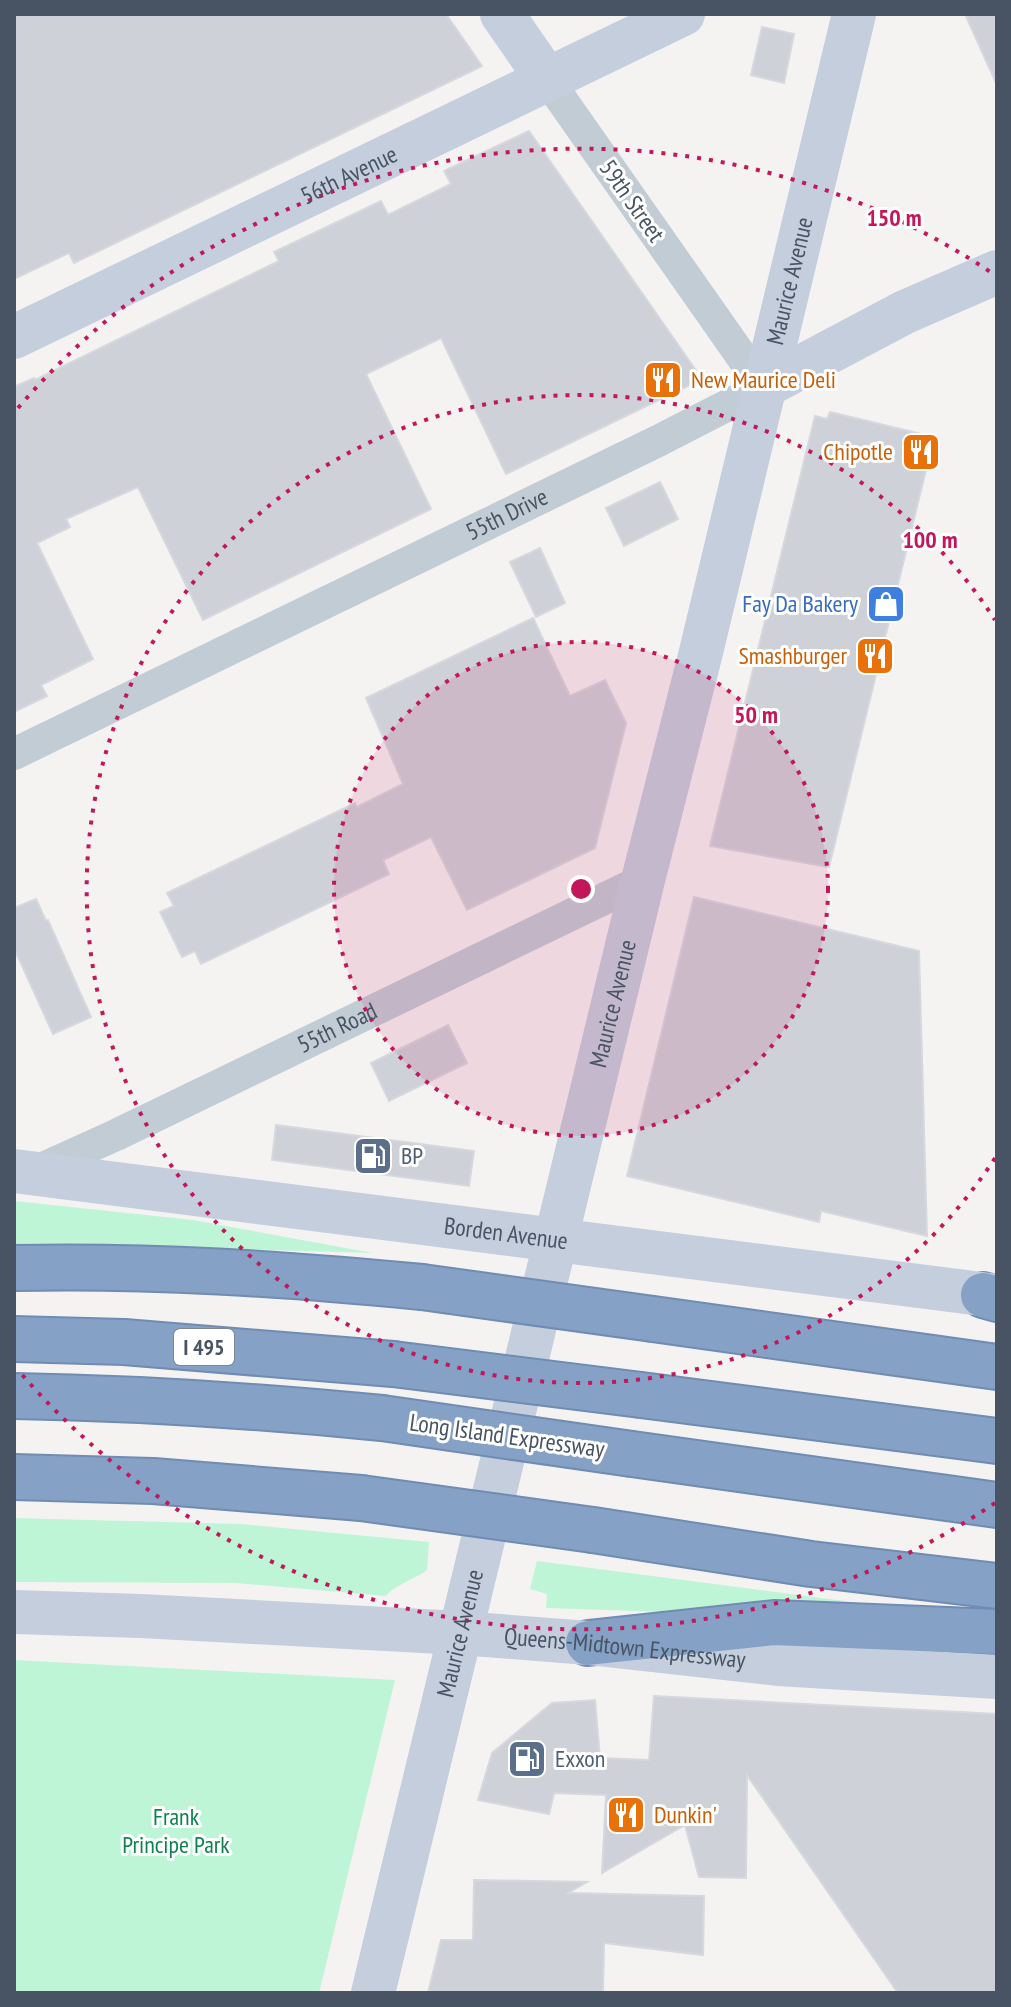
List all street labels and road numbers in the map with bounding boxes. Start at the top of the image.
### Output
street label: 56th Avenue [295,138,402,211]
street label: 59th Street [593,154,672,248]
street label: Maurice Avenue [759,214,820,348]
street label: 55th Drive [461,481,553,547]
street label: Maurice Avenue [582,937,643,1071]
street label: 55th Road [292,995,382,1060]
street label: Borden Avenue [442,1210,570,1256]
road number: I 495 [174,1329,234,1365]
street label: Long Island Expressway [408,1406,606,1465]
street label: Maurice Avenue [429,1566,490,1700]
street label: Queens-Midtown Expressway [503,1620,747,1675]

